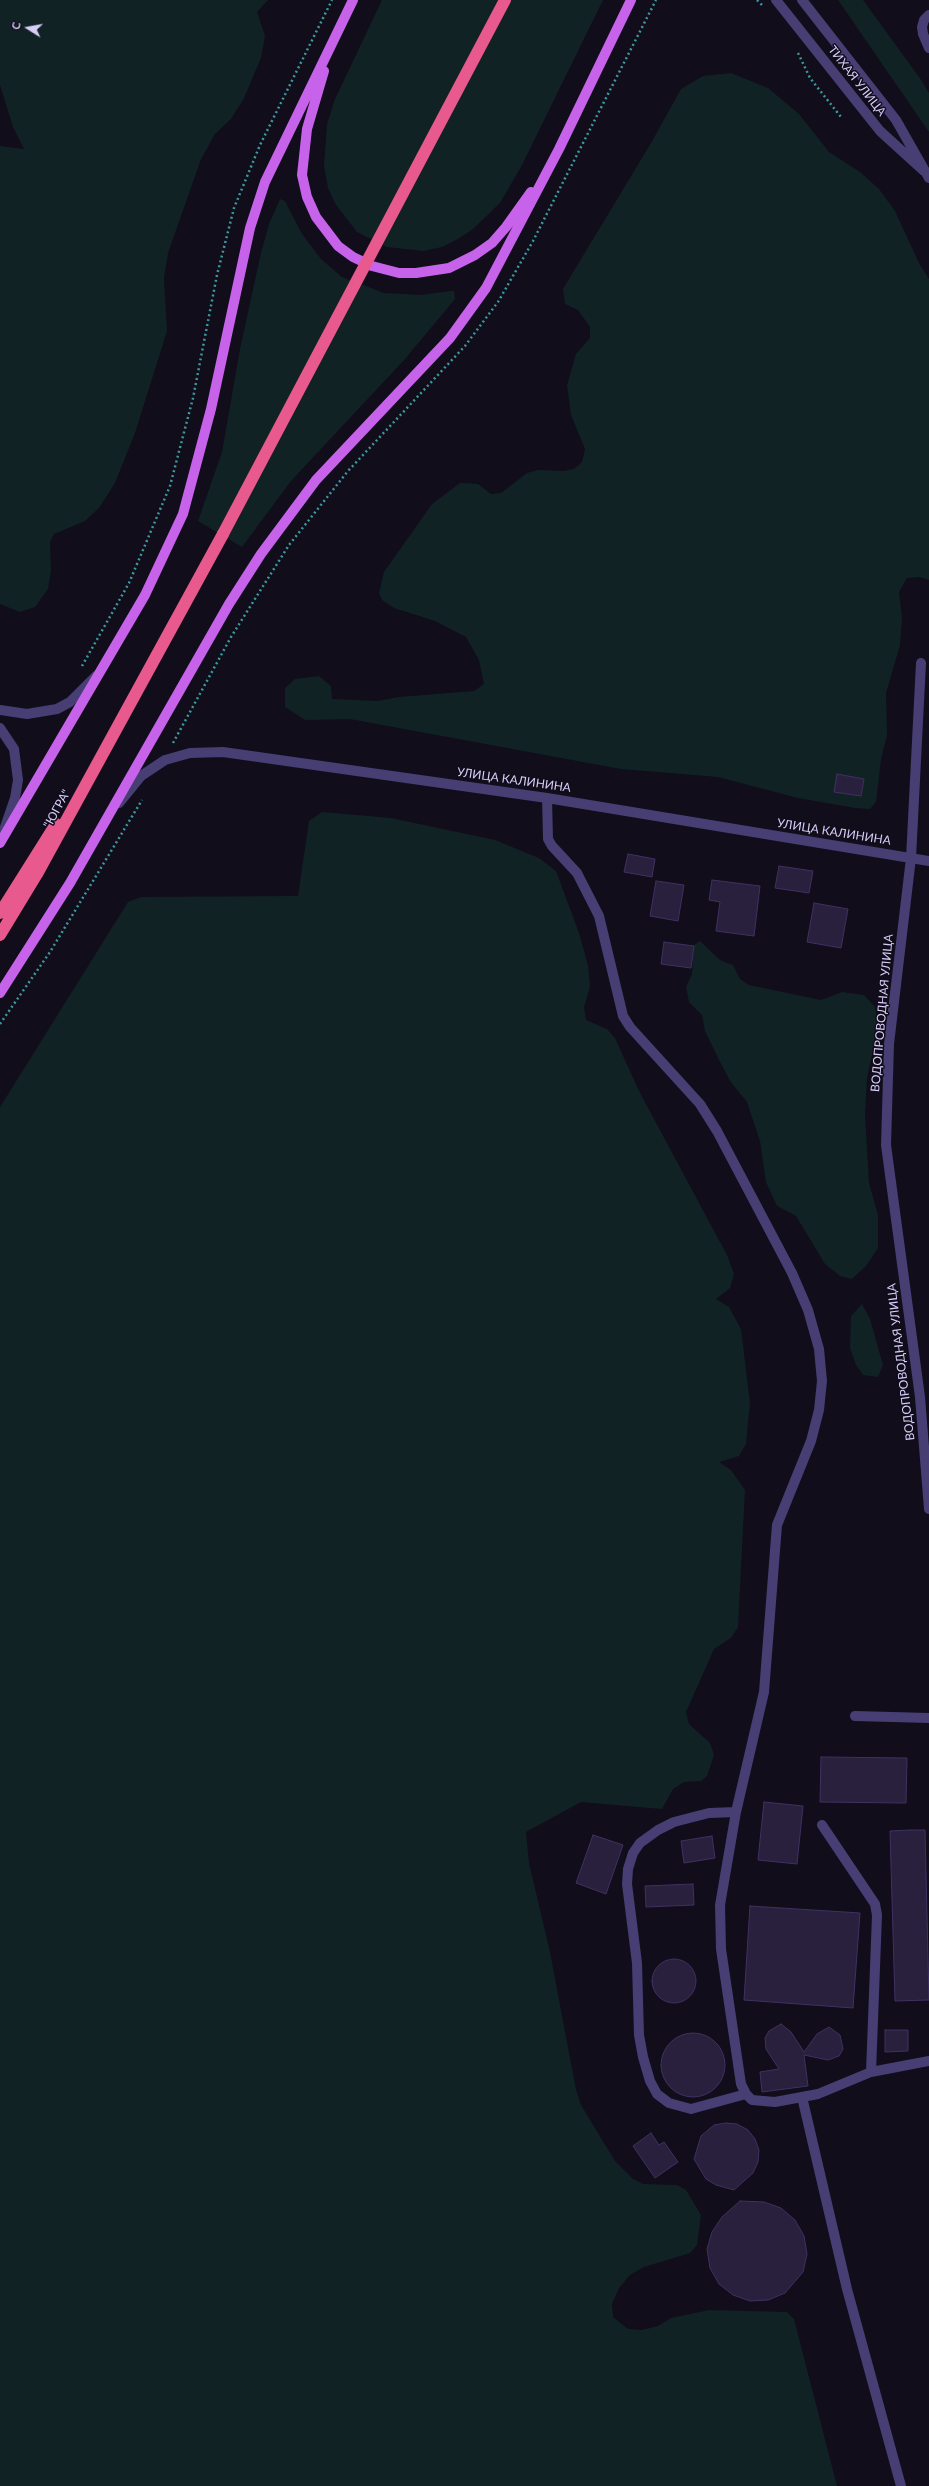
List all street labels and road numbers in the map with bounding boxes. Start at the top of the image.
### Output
street label: ТИХАЯ УЛИЦА [825,43,889,119]
street label: УЛИЦА КАЛИНИНА [456,765,572,795]
street label: "ЮГРА" [41,787,73,831]
street label: УЛИЦА КАЛИНИНА [776,816,892,848]
street label: ВОДОПРОВОДНАЯ УЛИЦА [868,933,896,1093]
street label: ВОДОПРОВОДНАЯ УЛИЦА [884,1283,918,1441]

